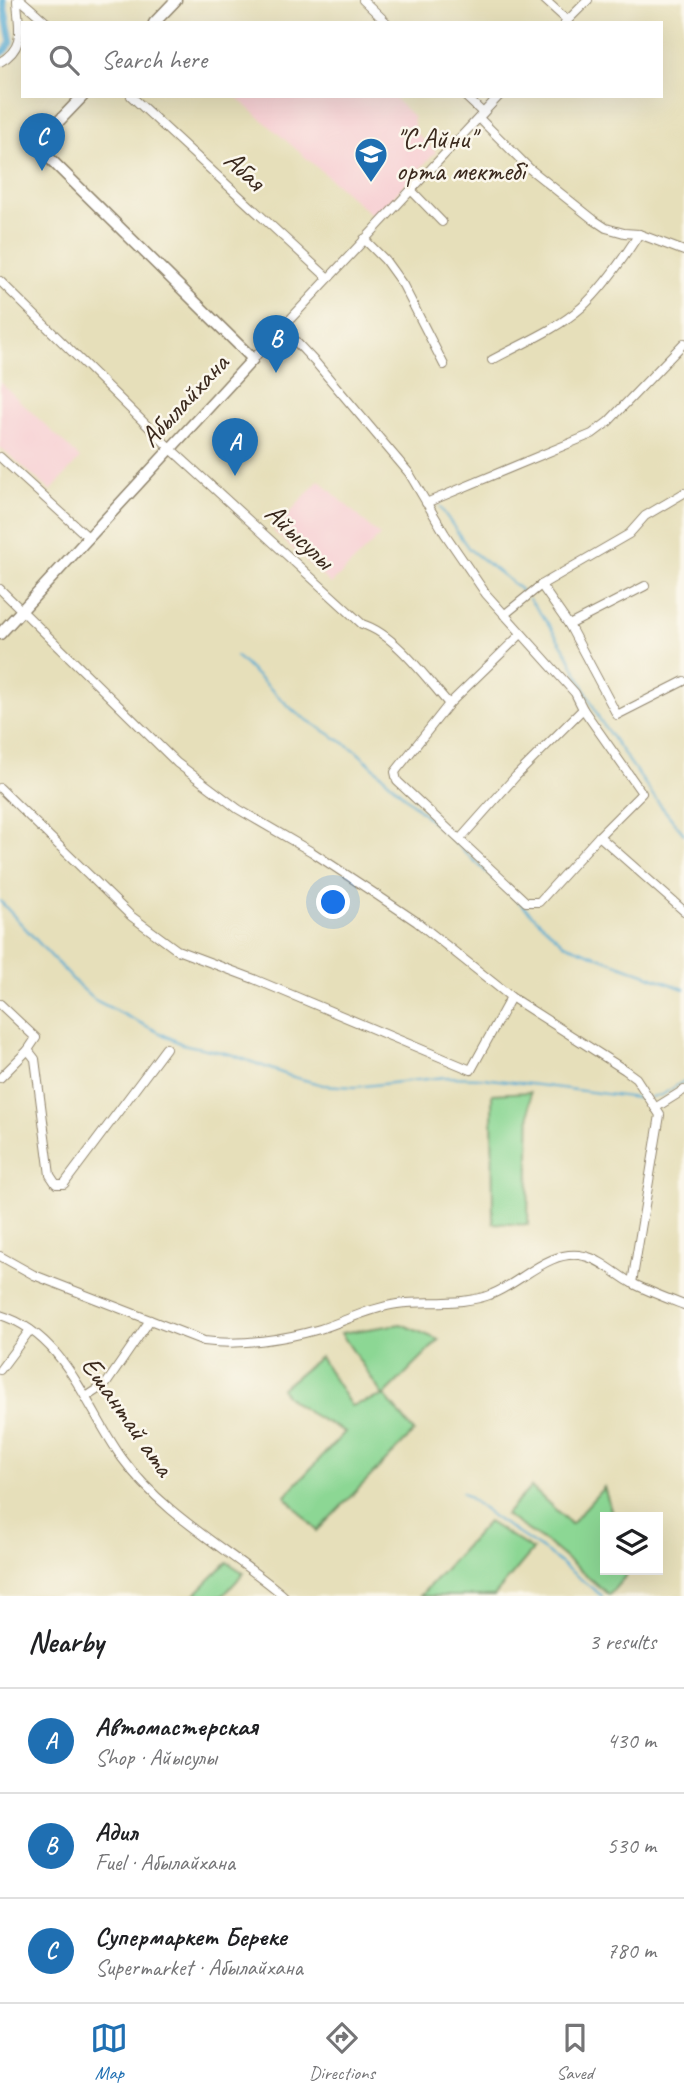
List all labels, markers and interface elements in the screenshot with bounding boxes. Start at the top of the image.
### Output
search box [21,21,663,98]
icon: search [45,41,83,79]
text: Search here [101,43,207,76]
pin: C [19,113,65,171]
place label: "С.Айни" орта мектебі [396,121,529,188]
school or university icon: "С.Айни" орта мектебі [352,135,390,184]
street label: Абая [217,142,275,199]
pin: B [253,315,299,373]
street label: Абылайхана [132,345,237,454]
pin: A [212,418,258,476]
street label: Айысулы [258,495,343,578]
your location [316,885,350,919]
street label: Ешантай ата [74,1349,183,1484]
map controls [600,1512,663,1575]
button: layers [600,1512,663,1575]
text: Nearby [28,1623,104,1661]
text: 3 results [589,1627,656,1656]
text: Автомастерская [95,1710,258,1743]
text: A [45,1726,57,1755]
text: 430 m [607,1726,656,1755]
text: Shop · Айысулы [95,1743,217,1772]
text: Адил [95,1815,138,1848]
text: B [45,1831,57,1860]
text: 530 m [607,1831,656,1860]
text: Fuel · Абылайхана [95,1848,235,1877]
text: Супермаркет Береке [95,1920,286,1953]
text: C [46,1936,56,1965]
text: 780 m [607,1936,656,1965]
text: Supermarket · Абылайхана [95,1953,303,1982]
tab: Map [90,2019,128,2085]
tab: Directions [309,2019,375,2085]
tab: Saved [556,2019,594,2085]

